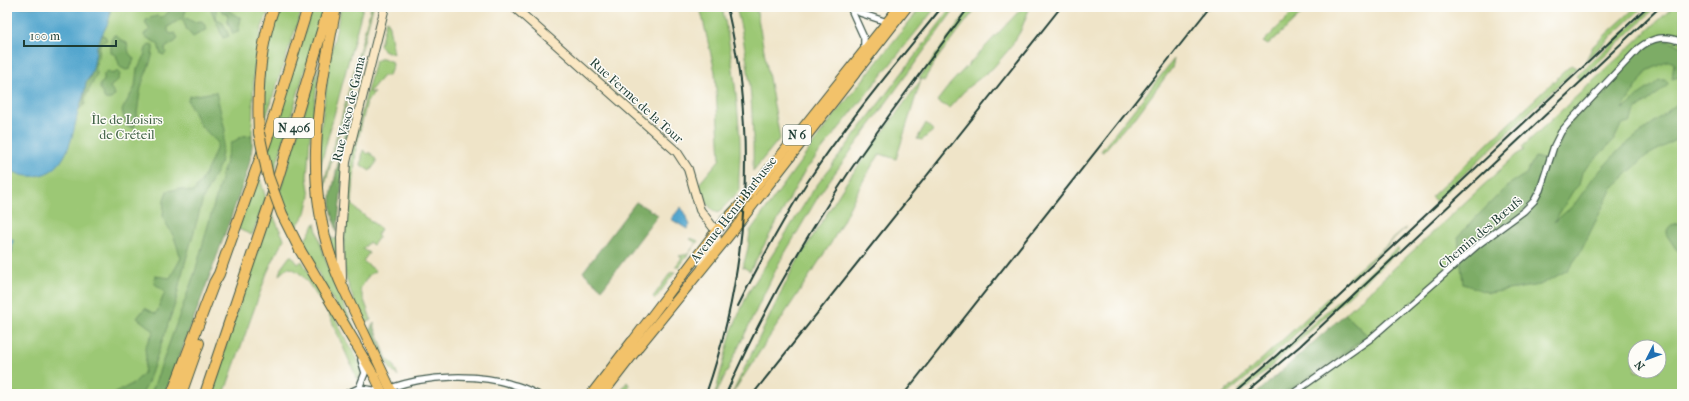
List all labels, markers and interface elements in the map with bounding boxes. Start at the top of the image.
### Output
scale bar [24,22,116,48]
text: 100 m [30,29,60,43]
street label: Rue Vasco de Gama [329,54,368,163]
street label: Rue Ferme de la Tour [587,55,687,146]
park label: Île de Loisirs de Créteil [91,112,163,142]
road number: N 406 [274,118,314,138]
road number: N 6 [783,125,811,145]
street label: Avenue Henri Barbusse [687,153,780,266]
street label: Chemin des Bœufs [1435,193,1525,272]
north arrow [1627,339,1667,379]
text: N [1632,357,1648,373]

